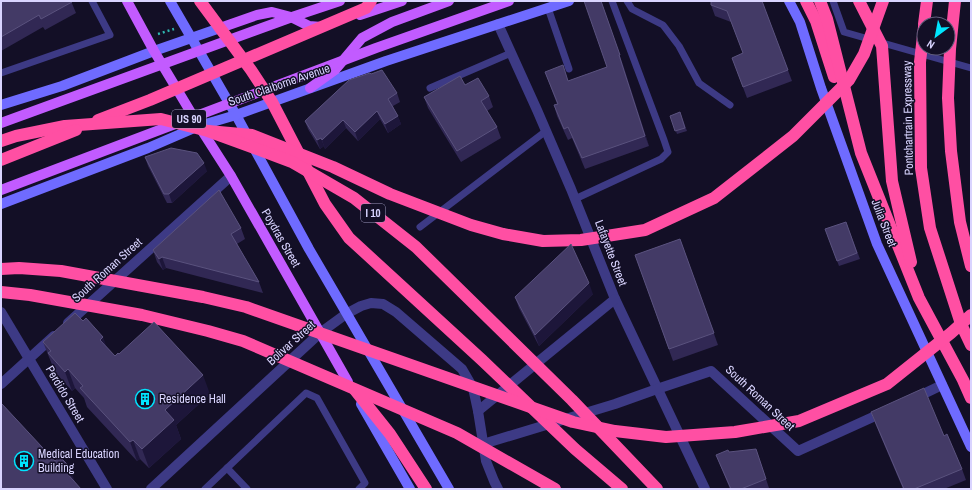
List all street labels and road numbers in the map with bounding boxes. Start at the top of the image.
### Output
street label: South Claiborne Avenue [226,60,332,110]
street label: Pontchartrain Expressway [899,60,917,176]
road number: US 90 [172,110,206,128]
street label: Julia Street [868,197,900,249]
road number: I 10 [361,204,385,222]
street label: Poydras Street [258,206,304,270]
street label: Lafayette Street [591,218,631,289]
street label: South Roman Street [69,234,146,306]
street label: Bolivar Street [263,317,319,369]
street label: South Roman Street [722,362,798,434]
street label: Perdido Street [42,363,88,426]

